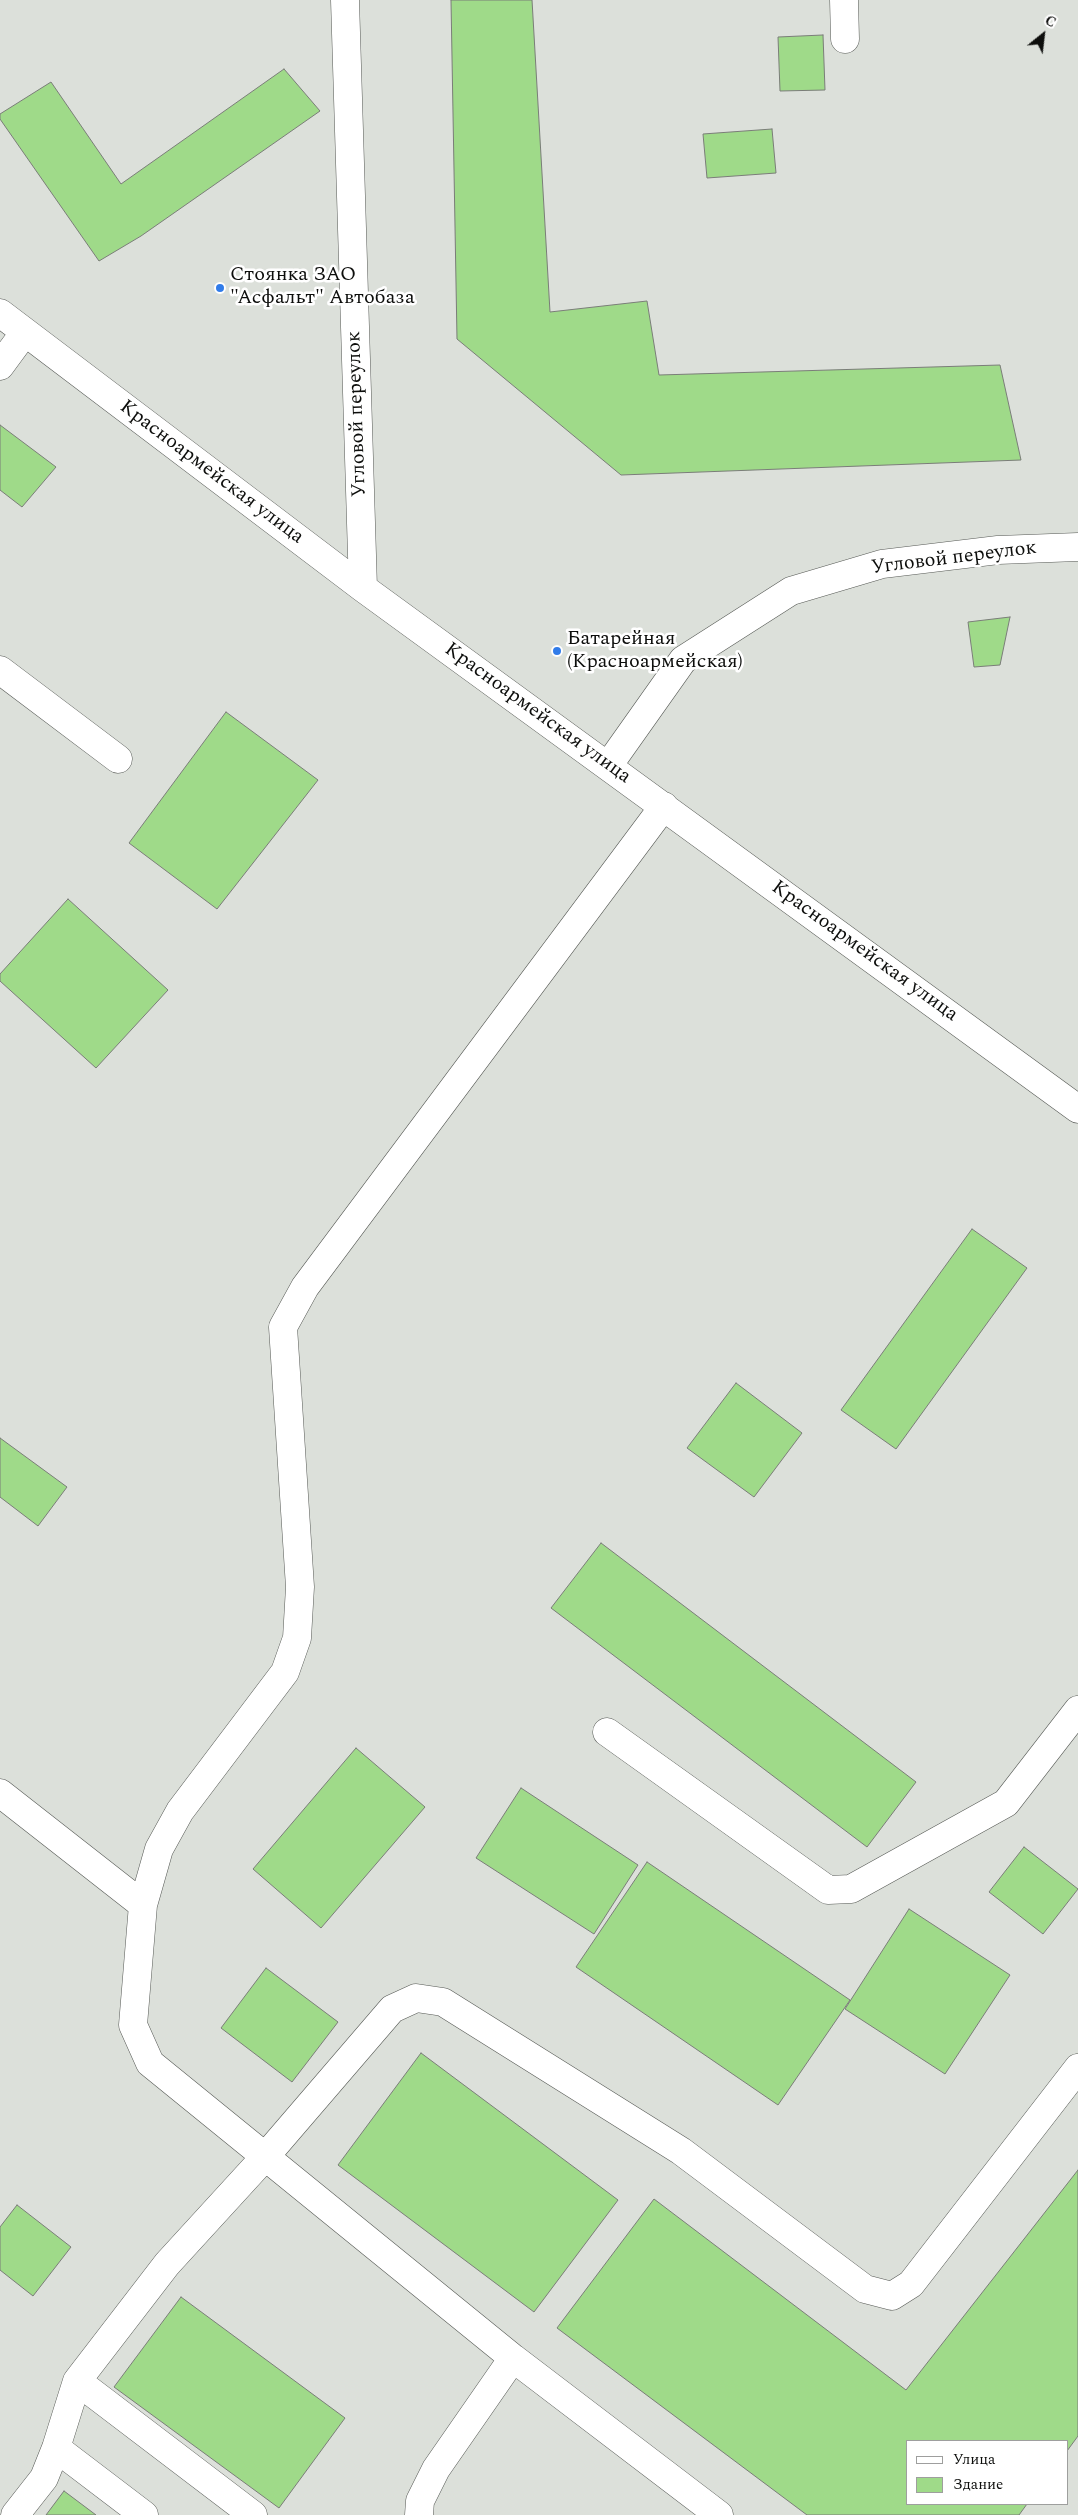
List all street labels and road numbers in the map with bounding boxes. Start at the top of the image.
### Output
street label: Угловой переулок [343,331,373,497]
street label: Красноармейская улица [114,396,308,550]
street label: Угловой переулок [870,537,1038,581]
street label: Красноармейская улица [439,638,635,790]
street label: Красноармейская улица [766,876,962,1028]

